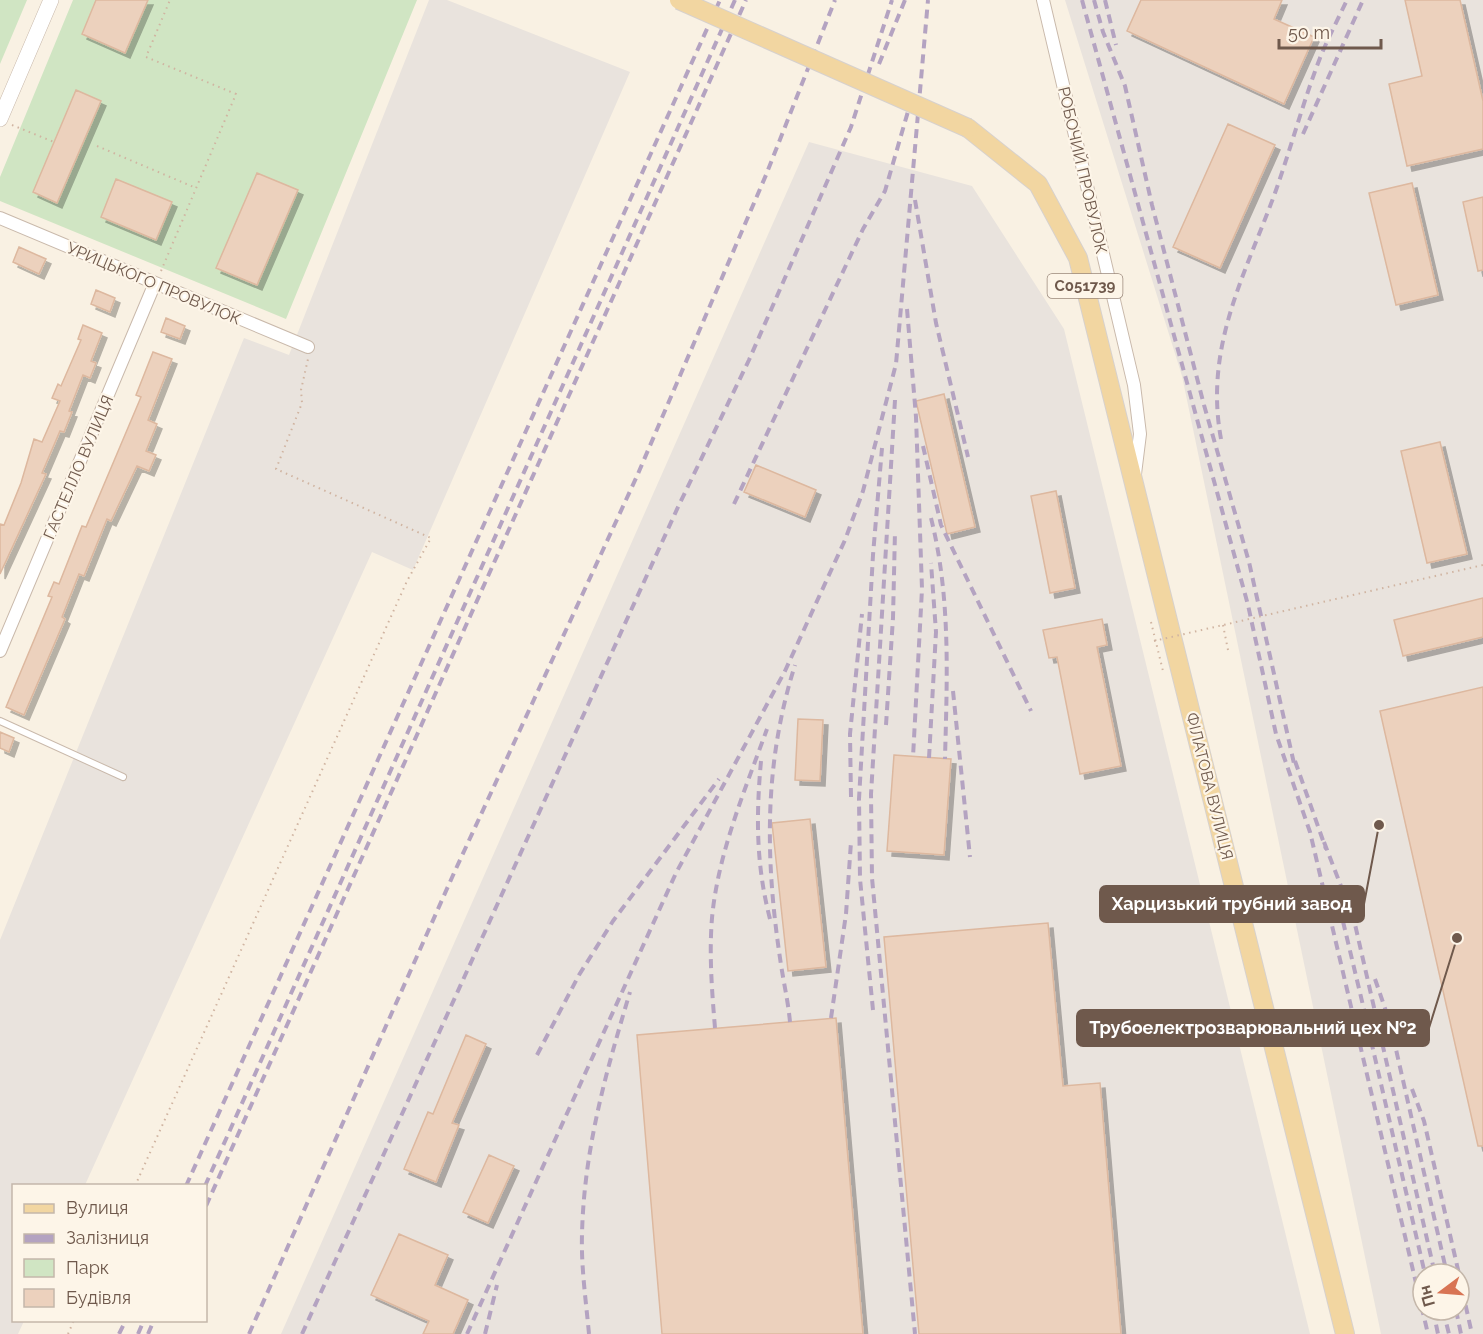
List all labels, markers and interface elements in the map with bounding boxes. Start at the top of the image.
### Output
scale bar [1279,12,1381,50]
text: 50 m [1288,22,1330,43]
street label: РОБОЧИЙ ПРОВУЛОК [1054,85,1111,255]
street label: УРИЦЬКОГО ПРОВУЛОК [64,238,244,329]
road number: С051739 [1048,274,1122,298]
street label: ГАСТЕЛЛО ВУЛИЦЯ [39,392,117,542]
street label: ФІЛАТОВА ВУЛИЦЯ [1182,711,1237,862]
callout: Харцизький трубний завод [1100,886,1364,922]
text: Харцизький трубний завод [1111,893,1352,914]
callout: Трубоелектрозварювальний цех №2 [1077,1010,1429,1046]
text: Трубоелектрозварювальний цех №2 [1089,1017,1417,1038]
legend [12,1184,207,1322]
text: Вулиця [66,1197,128,1218]
text: Залізниця [66,1227,149,1248]
text: Парк [66,1257,109,1278]
north arrow [1411,1262,1471,1322]
text: Пн [1415,1283,1439,1309]
text: Будівля [66,1287,131,1308]

